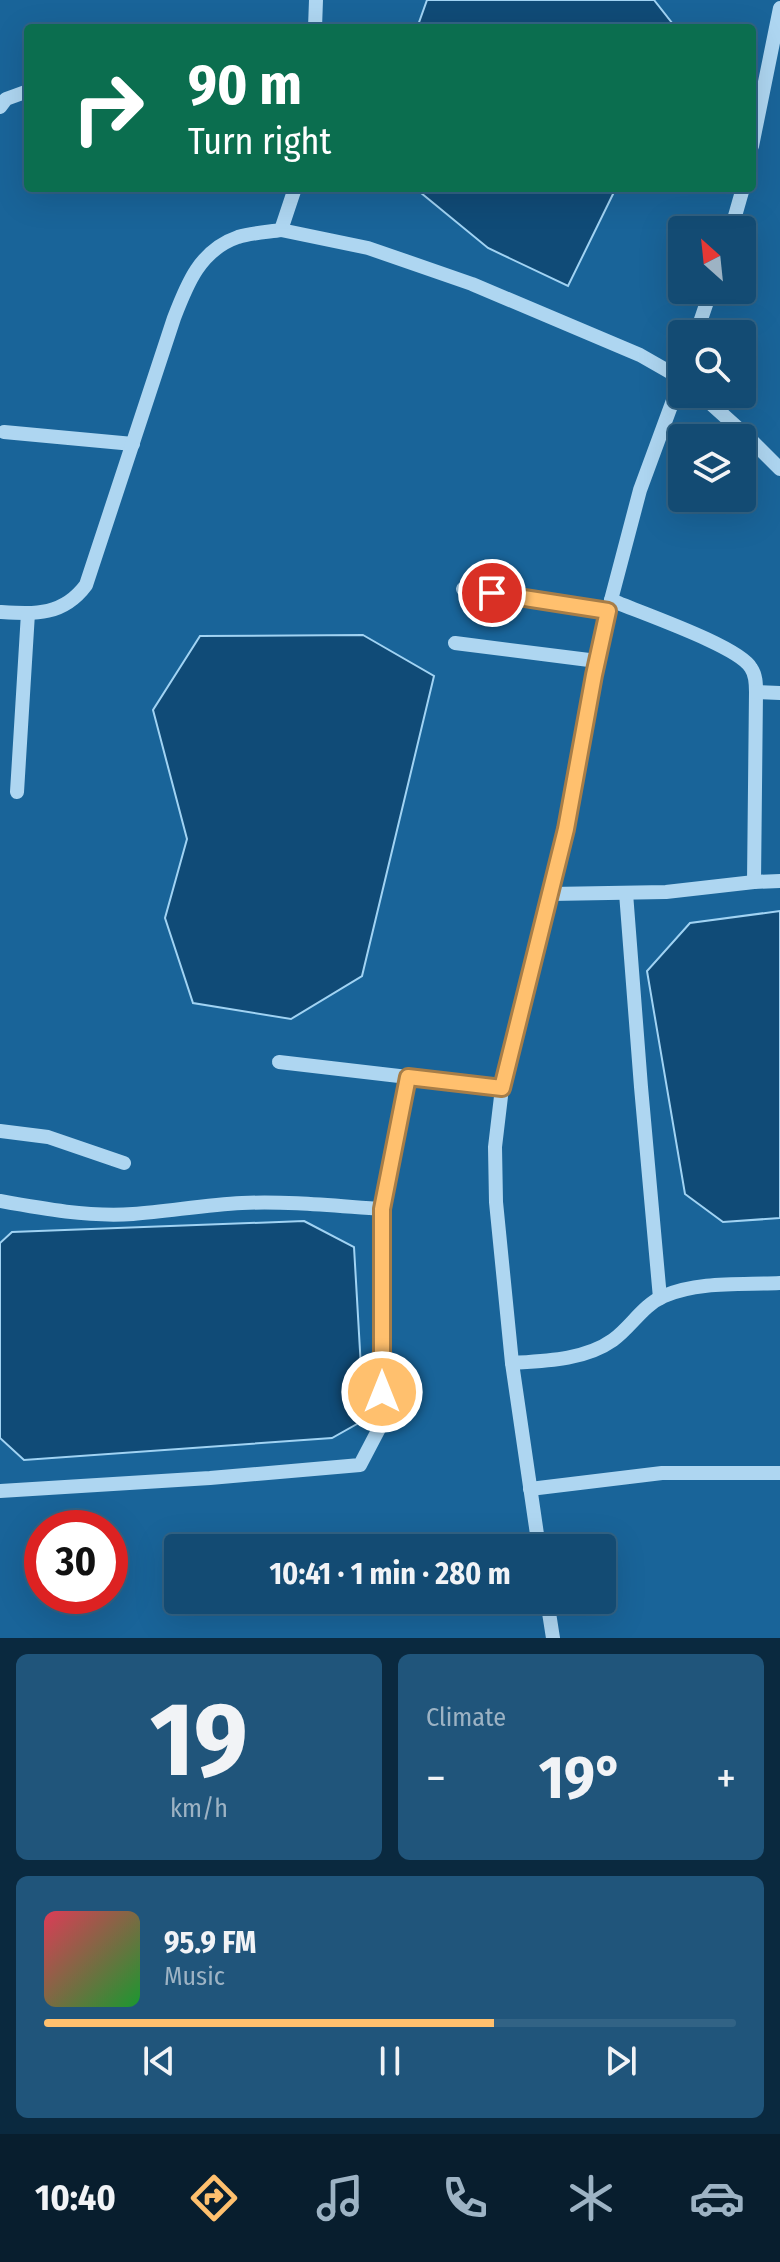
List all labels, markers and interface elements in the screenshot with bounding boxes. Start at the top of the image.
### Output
text: 90 m [188,52,302,119]
icon: right [56,56,160,160]
text: Turn right [188,120,331,164]
north arrow [668,216,756,304]
map controls [668,216,756,512]
button: search [668,320,756,408]
button: layers [668,424,756,512]
pin [458,559,526,627]
icon: arrive [470,571,514,615]
position arrow [340,1350,424,1434]
speed limit sign: 30 [24,1510,128,1614]
text: 10:41 · 1 min · 280 m [269,1556,511,1592]
text: 19 [150,1678,248,1803]
text: Climate [426,1702,506,1733]
text: 19° [539,1742,623,1814]
text: − [426,1752,446,1805]
text: + [716,1752,736,1805]
text: km/h [170,1793,228,1824]
text: 95.9 FM [164,1925,256,1961]
text: Music [164,1961,225,1992]
icon: previous [137,2039,181,2083]
icon: pause [368,2039,412,2083]
icon: next [599,2039,643,2083]
icon: directions [186,2170,242,2226]
icon: music [312,2170,368,2226]
icon: phone [437,2170,493,2226]
icon: climate [563,2170,619,2226]
icon: car [689,2170,745,2226]
text: 10:40 [35,2176,116,2220]

